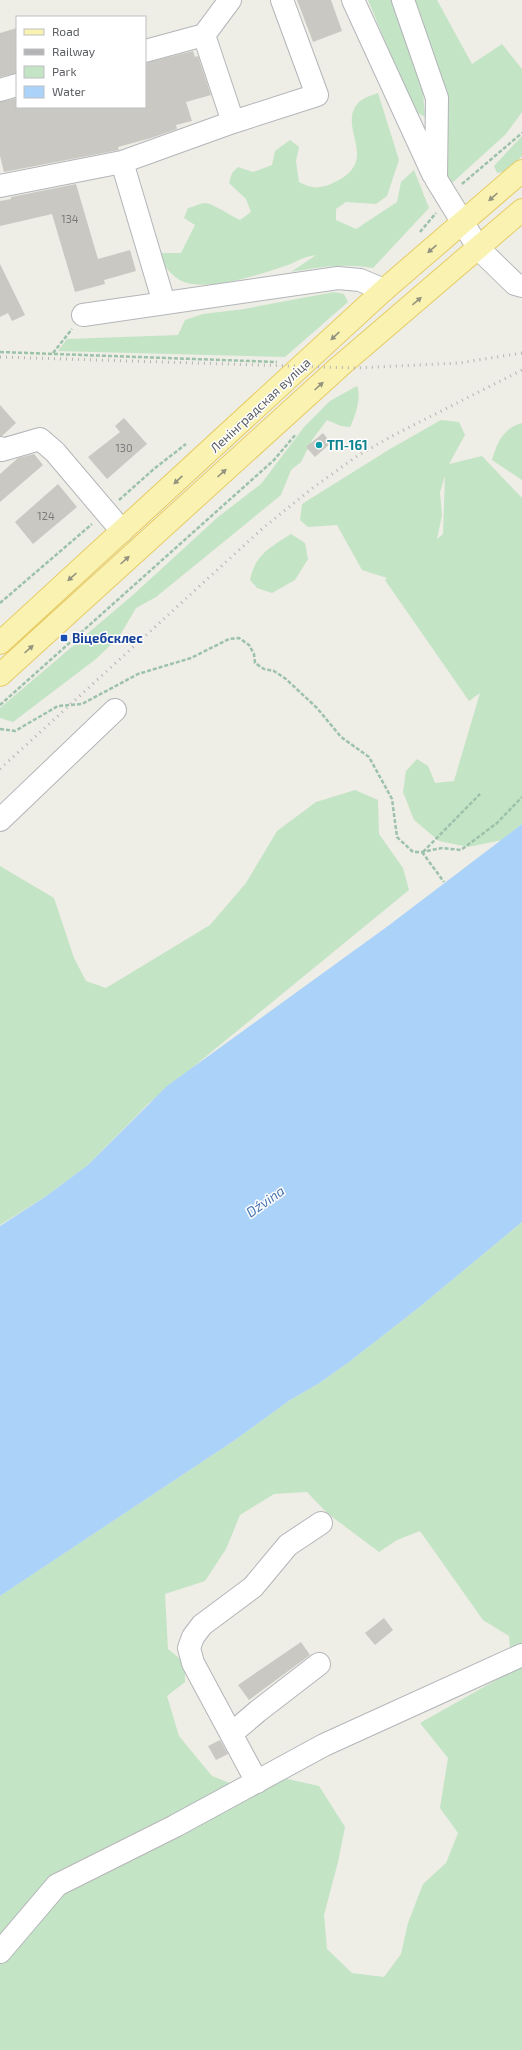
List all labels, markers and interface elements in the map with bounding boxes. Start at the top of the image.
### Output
legend [16,16,146,108]
text: Road [52,24,80,38]
text: Railway [52,44,96,58]
text: Park [52,64,77,78]
text: Water [52,84,86,98]
one-way arrow [488,192,498,201]
house number: 134 [61,212,79,225]
one-way arrow [427,245,438,254]
one-way arrow [412,297,423,306]
one-way arrow [330,331,340,340]
street label: Ленінградская вуліца [206,354,314,456]
one-way arrow [314,381,324,391]
place label: ТП-161 [327,437,368,453]
marker: ТП-161 [314,440,324,450]
house number: 130 [115,441,133,454]
one-way arrow [217,468,227,478]
one-way arrow [172,476,183,485]
house number: 124 [37,509,55,522]
one-way arrow [121,556,130,565]
one-way arrow [67,572,78,581]
place label: Віцебсклес [72,630,143,646]
marker: Віцебсклес [59,633,69,643]
one-way arrow [24,644,34,654]
water label: Dźvina [242,1182,288,1220]

